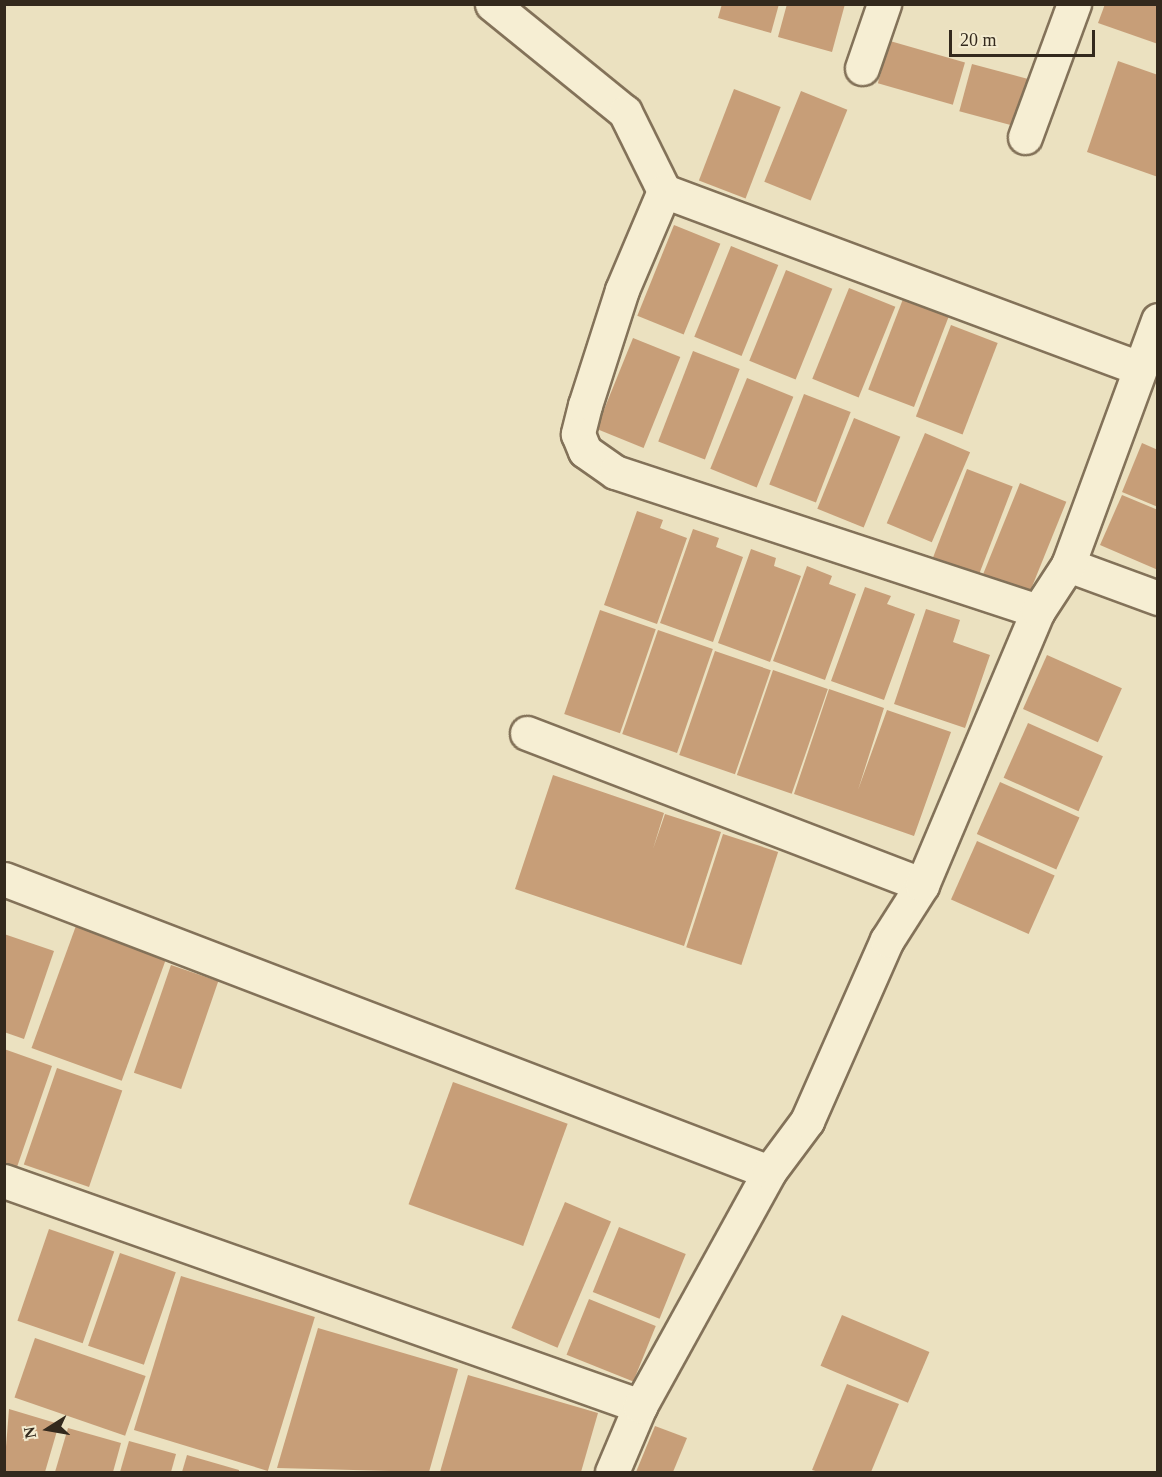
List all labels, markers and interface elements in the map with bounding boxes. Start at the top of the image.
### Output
scale bar [952,18,1098,56]
text: 20 m [960,30,997,50]
north arrow [18,1399,78,1459]
text: N [20,1425,39,1440]

